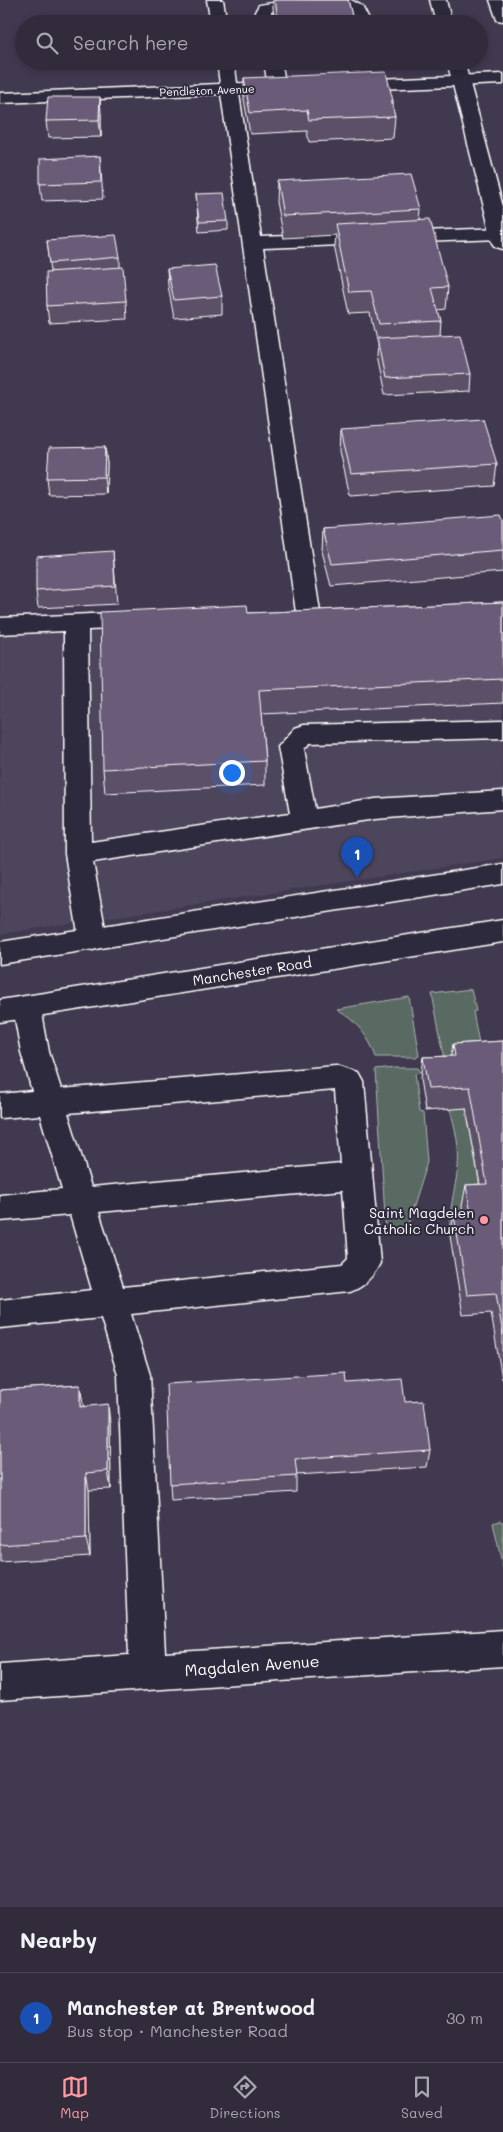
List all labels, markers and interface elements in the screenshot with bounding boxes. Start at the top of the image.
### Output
search box [15,15,488,70]
icon: search [33,29,61,57]
text: Search here [73,30,189,55]
street label: Pendleton Avenue [159,81,255,99]
your location [219,760,245,786]
pin: 1 [341,837,373,878]
street label: Manchester Road [191,952,313,990]
place label: Saint Magdelen Catholic Church [364,1203,474,1238]
marker: Saint Magdelen Catholic Church [478,1214,490,1226]
street label: Magdalen Avenue [184,1650,320,1680]
text: Nearby [20,1926,97,1953]
text: Manchester at Brentwood [67,1995,315,2020]
text: 1 [32,2007,40,2028]
text: 30 m [446,2007,483,2028]
text: Bus stop · Manchester Road [67,2020,288,2041]
tab: Map [60,2073,89,2122]
tab: Directions [209,2073,281,2122]
tab: Saved [401,2073,443,2122]

